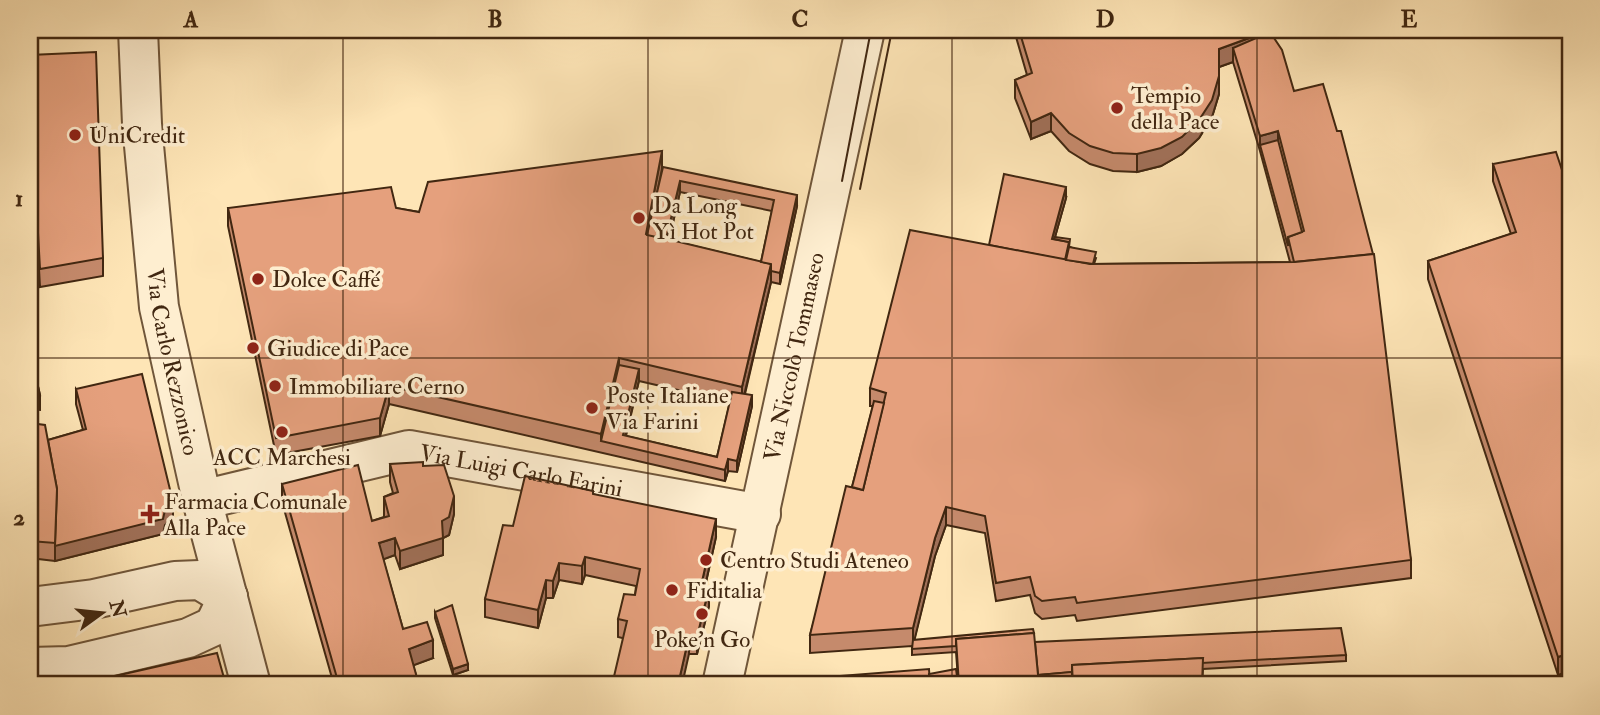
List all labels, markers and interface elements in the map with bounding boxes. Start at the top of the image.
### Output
text: A [183,5,199,34]
text: B [487,5,503,34]
text: C [792,5,808,34]
text: D [1096,5,1114,34]
text: E [1401,5,1418,34]
place label: Tempio della Pace [1131,81,1220,136]
marker: Tempio della Pace [1109,100,1125,116]
place label: UniCredit [89,121,185,150]
marker: UniCredit [67,127,83,143]
text: 1 [15,184,23,213]
place label: Da Long Yì Hot Pot [653,191,754,246]
marker: Da Long Yì Hot Pot [631,210,647,226]
street label: Via Niccolò Tommaseo [757,250,831,464]
place label: Dolce Caffé [272,265,381,294]
street label: Via Carlo Rezzonico [141,267,206,458]
marker: Dolce Caffé [250,271,266,287]
place label: Giudice di Pace [267,334,409,363]
marker: Giudice di Pace [245,340,261,356]
place label: Immobiliare Cerno [289,372,465,401]
marker: Immobiliare Cerno [267,378,283,394]
place label: Poste Italiane Via Farini [606,381,729,436]
marker: Poste Italiane Via Farini [584,400,600,416]
marker: ACC Marchesi [274,424,290,440]
street label: Via Luigi Carlo Farini [417,438,625,503]
place label: ACC Marchesi [212,443,351,472]
place label: Farmacia Comunale Alla Pace [163,487,347,542]
text: 2 [13,503,25,532]
marker: Farmacia Comunale Alla Pace [142,506,158,522]
place label: Centro Studi Ateneo [720,546,909,575]
marker: Centro Studi Ateneo [698,552,714,568]
place label: Fiditalia [686,576,762,605]
north arrow [66,578,136,648]
marker: Fiditalia [664,582,680,598]
text: N [103,597,132,621]
marker: Poke'n Go [694,606,710,622]
place label: Poke'n Go [654,625,750,654]

